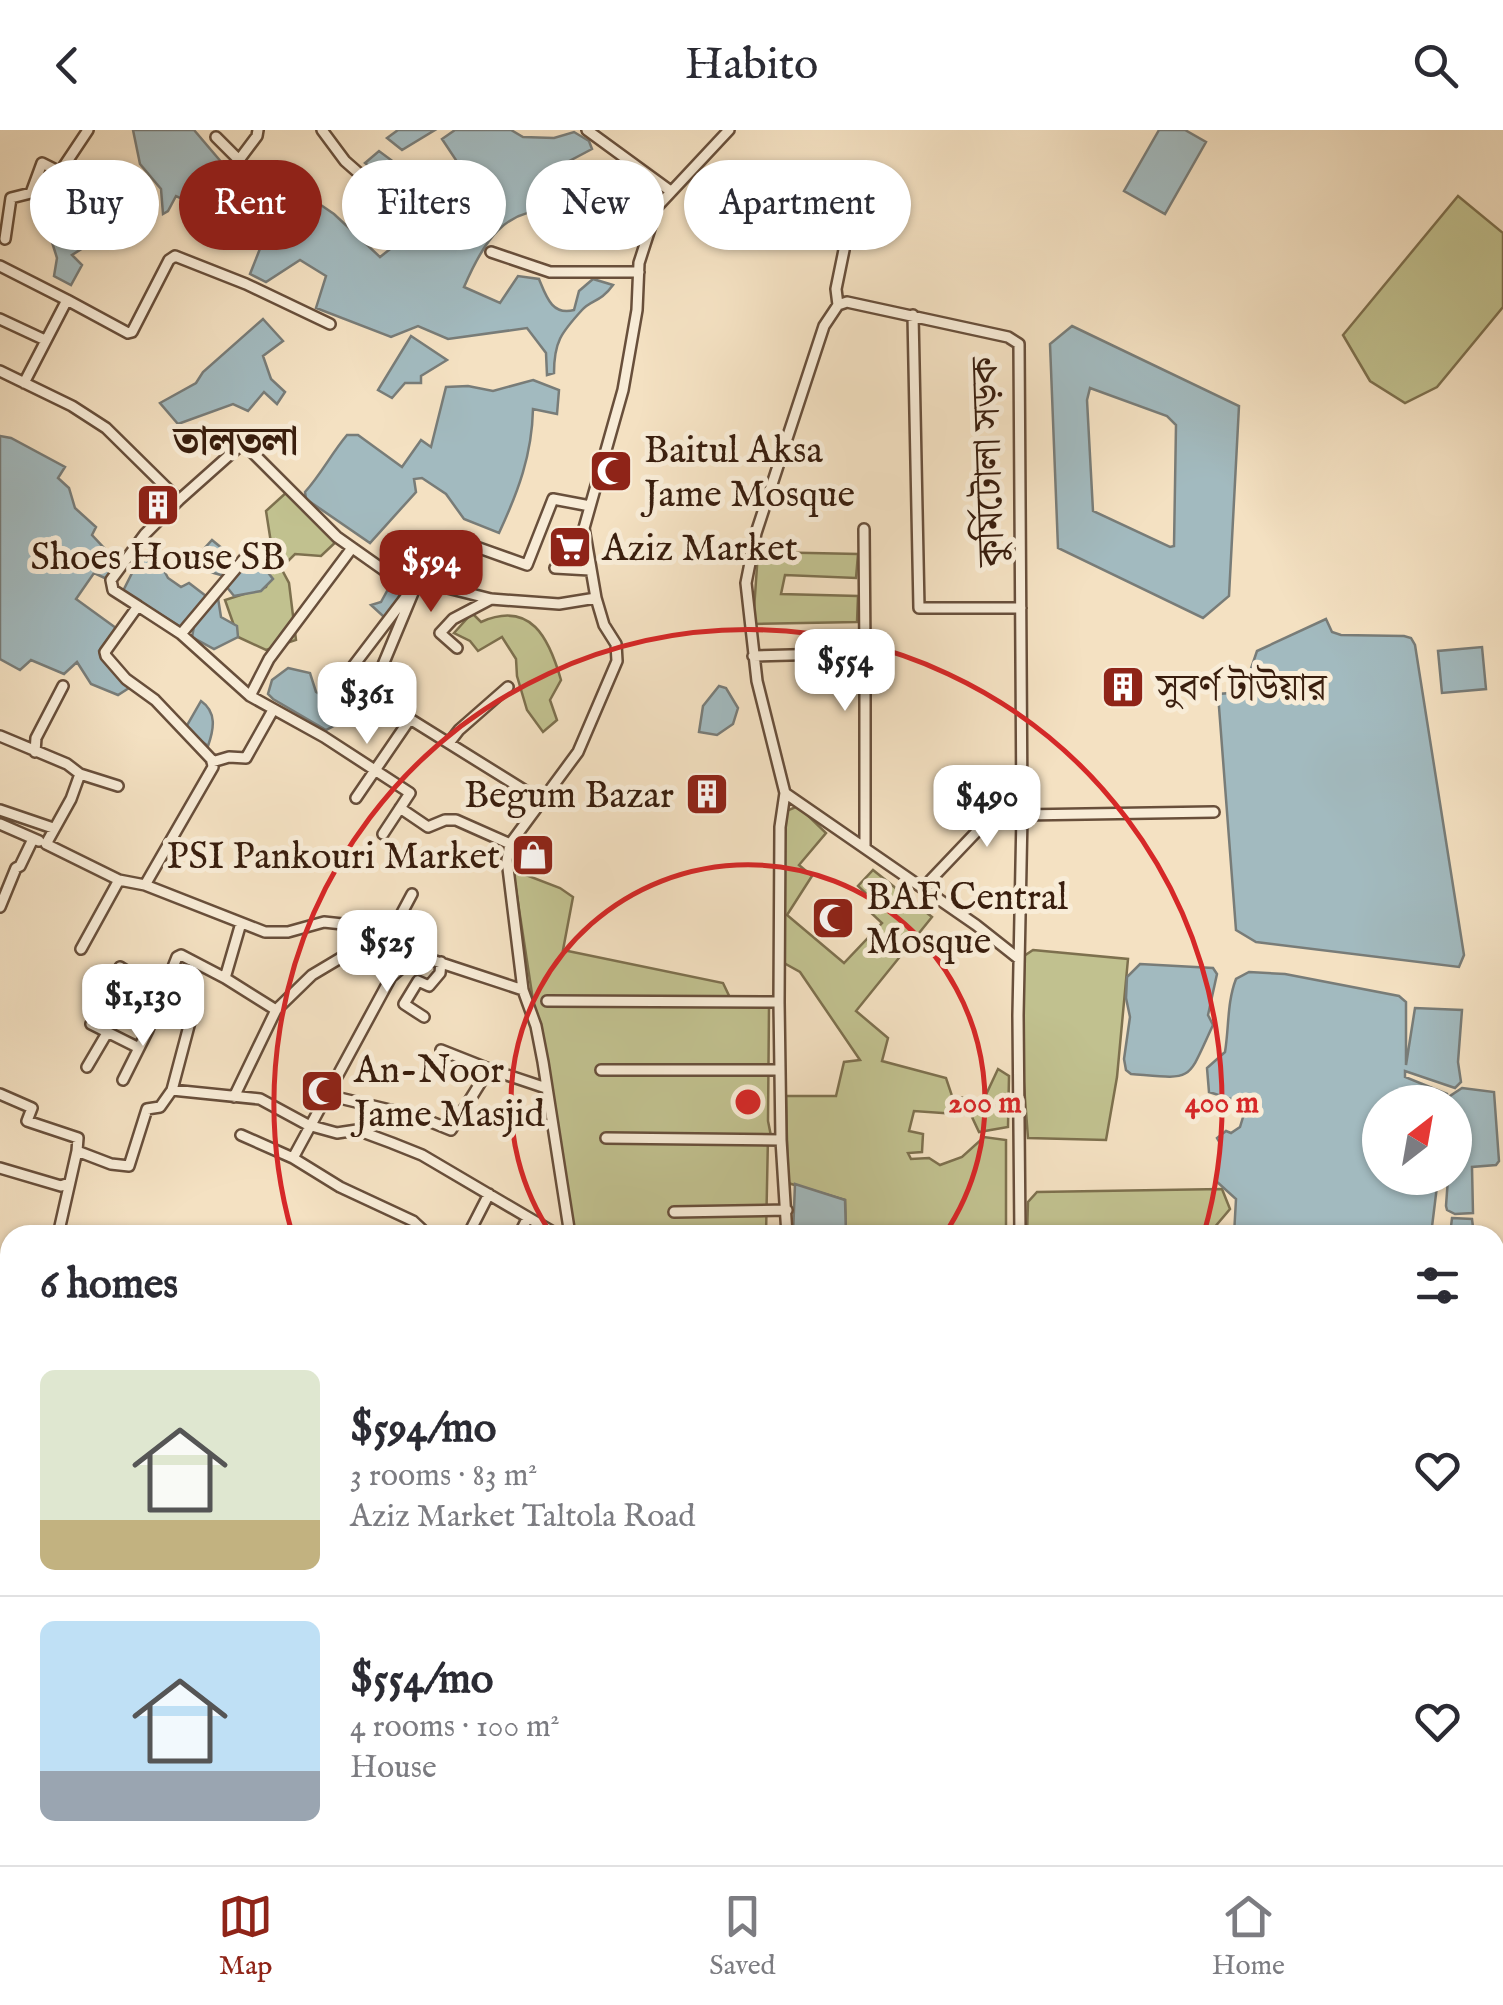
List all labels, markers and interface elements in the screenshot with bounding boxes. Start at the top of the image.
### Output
text: Habito [685,37,818,94]
icon: back [40,38,95,93]
icon: search [1408,38,1463,93]
chip: Buy [30,160,159,250]
chip: Rent [179,160,322,250]
chip: Filters [342,160,506,250]
chip: New [526,160,664,250]
chip: Apartment [684,160,911,250]
street label: কুর্মিটোলা সড়ক [960,355,1018,570]
district label: তালতলা [172,418,298,469]
place label: Baitul Aksa Jame Mosque [640,428,855,520]
mosque icon: Baitul Aksa Jame Mosque [588,448,634,494]
building icon: Shoes House SB [135,482,181,528]
supermarket icon: Aziz Market [547,524,593,570]
place label: Aziz Market [601,526,798,574]
pin: $594 [372,530,490,615]
place label: Shoes House SB [31,535,285,583]
text: $594 [402,542,460,583]
pin: $554 [786,629,904,714]
text: $554 [817,641,873,682]
pin: $361 [308,662,426,747]
building icon: সুবর্ণ টাউয়ার [1100,664,1146,710]
place label: সুবর্ণ টাউয়ার [1154,664,1328,714]
text: $361 [340,674,394,715]
pin: $490 [928,765,1046,850]
building icon: Begum Bazar [684,771,730,817]
place label: Begum Bazar [464,773,674,821]
text: $490 [955,777,1019,818]
shop icon: PSI Pankouri Market [510,832,556,878]
place label: PSI Pankouri Market [167,834,500,882]
place label: BAF Central Mosque [866,875,1068,967]
mosque icon: BAF Central Mosque [810,895,856,941]
pin: $525 [328,910,446,995]
text: $525 [359,922,415,963]
pin: $1,130 [62,964,224,1049]
text: $1,130 [104,976,182,1017]
place label: An-Noor Jame Masjid [350,1048,545,1140]
mosque icon: An-Noor Jame Masjid [299,1068,345,1114]
centre of rings [730,1084,766,1120]
text: 200 m [948,1085,1022,1123]
text: 400 m [1185,1085,1259,1123]
north arrow [1362,1085,1472,1195]
map controls [1362,1085,1472,1195]
icon: filters [1410,1258,1465,1313]
text: 6 homes [40,1259,178,1312]
text: $594/mo [350,1403,496,1456]
icon: home [120,1410,240,1530]
icon: heart [1410,1443,1465,1498]
text: 3 rooms · 83 m² [350,1456,537,1497]
text: Aziz Market Taltola Road [350,1497,695,1538]
text: $554/mo [350,1654,493,1707]
icon: home [120,1661,240,1781]
icon: heart [1410,1694,1465,1749]
text: 4 rooms · 100 m² [350,1707,560,1748]
text: House [350,1748,437,1789]
tab: Map [218,1889,273,1984]
tab: Saved [709,1889,776,1984]
tab: Home [1212,1889,1285,1984]

